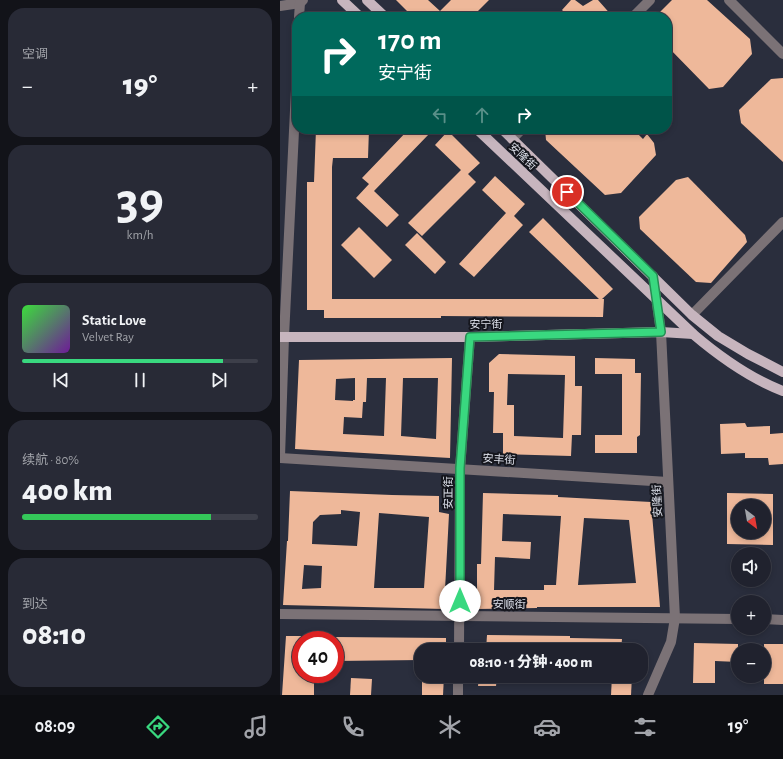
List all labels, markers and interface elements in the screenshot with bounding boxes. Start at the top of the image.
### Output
text: 170 m [378,27,442,55]
icon: right [312,28,364,80]
text: 空调 [22,48,48,61]
text: 安宁街 [378,65,432,83]
text: 19° [123,70,157,100]
text: − [22,75,33,97]
text: + [247,75,258,97]
icon: left [429,104,451,126]
icon: ahead [471,104,493,126]
icon: right [513,104,535,126]
street label: 安隆街 [507,140,539,172]
pin [550,175,584,209]
text: 39 [116,176,164,228]
icon: arrive [556,181,578,203]
text: km/h [127,229,153,242]
text: Static Love [82,313,146,328]
street label: 安宁街 [469,318,503,330]
text: Velvet Ray [82,331,134,344]
icon: previous [50,369,72,391]
icon: pause [129,369,151,391]
icon: next [208,369,230,391]
street label: 安丰街 [482,452,516,466]
text: 续航 · 80% [22,454,79,467]
text: 400 km [22,476,113,506]
street label: 安正街 [442,477,454,510]
street label: 安隆街 [650,484,664,518]
north arrow [731,499,771,539]
map controls [731,499,771,683]
button: sound [731,547,771,587]
position arrow [439,580,481,622]
button: + [731,595,771,635]
text: 到达 [22,598,48,611]
street label: 安顺街 [493,598,526,610]
text: 08:10 [22,620,86,650]
speed limit sign: 40 [292,631,344,683]
button: − [731,643,771,683]
text: 08:10 · 1 分钟 · 400 m [470,655,592,670]
icon: directions [144,713,172,741]
icon: music [242,713,270,741]
icon: phone [339,713,367,741]
icon: climate [436,713,464,741]
icon: car [533,713,561,741]
icon: filters [631,713,659,741]
text: 08:09 [35,718,75,736]
text: 19° [728,718,748,736]

